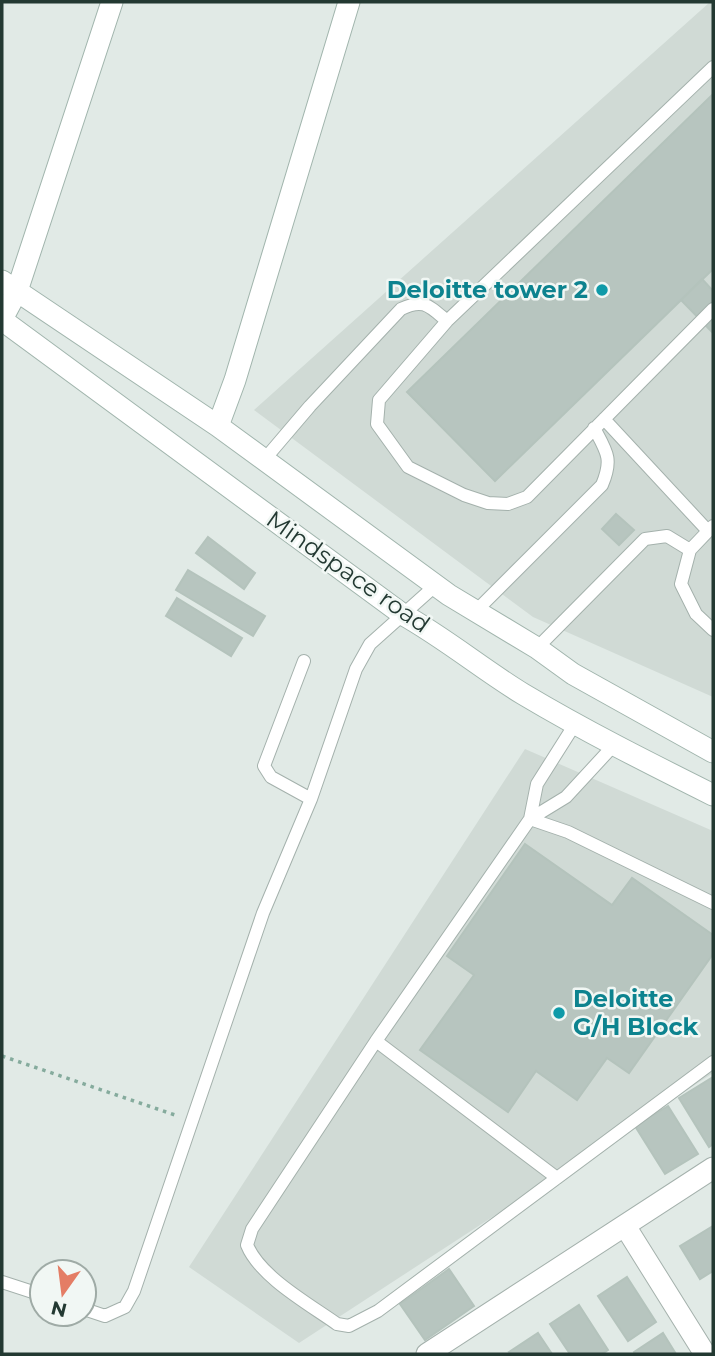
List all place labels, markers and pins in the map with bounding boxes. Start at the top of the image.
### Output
place label: Deloitte tower 2 [387,275,588,304]
marker: Deloitte tower 2 [594,282,610,298]
place label: Deloitte G/H Block [573,984,698,1041]
marker: Deloitte G/H Block [551,1005,567,1021]

